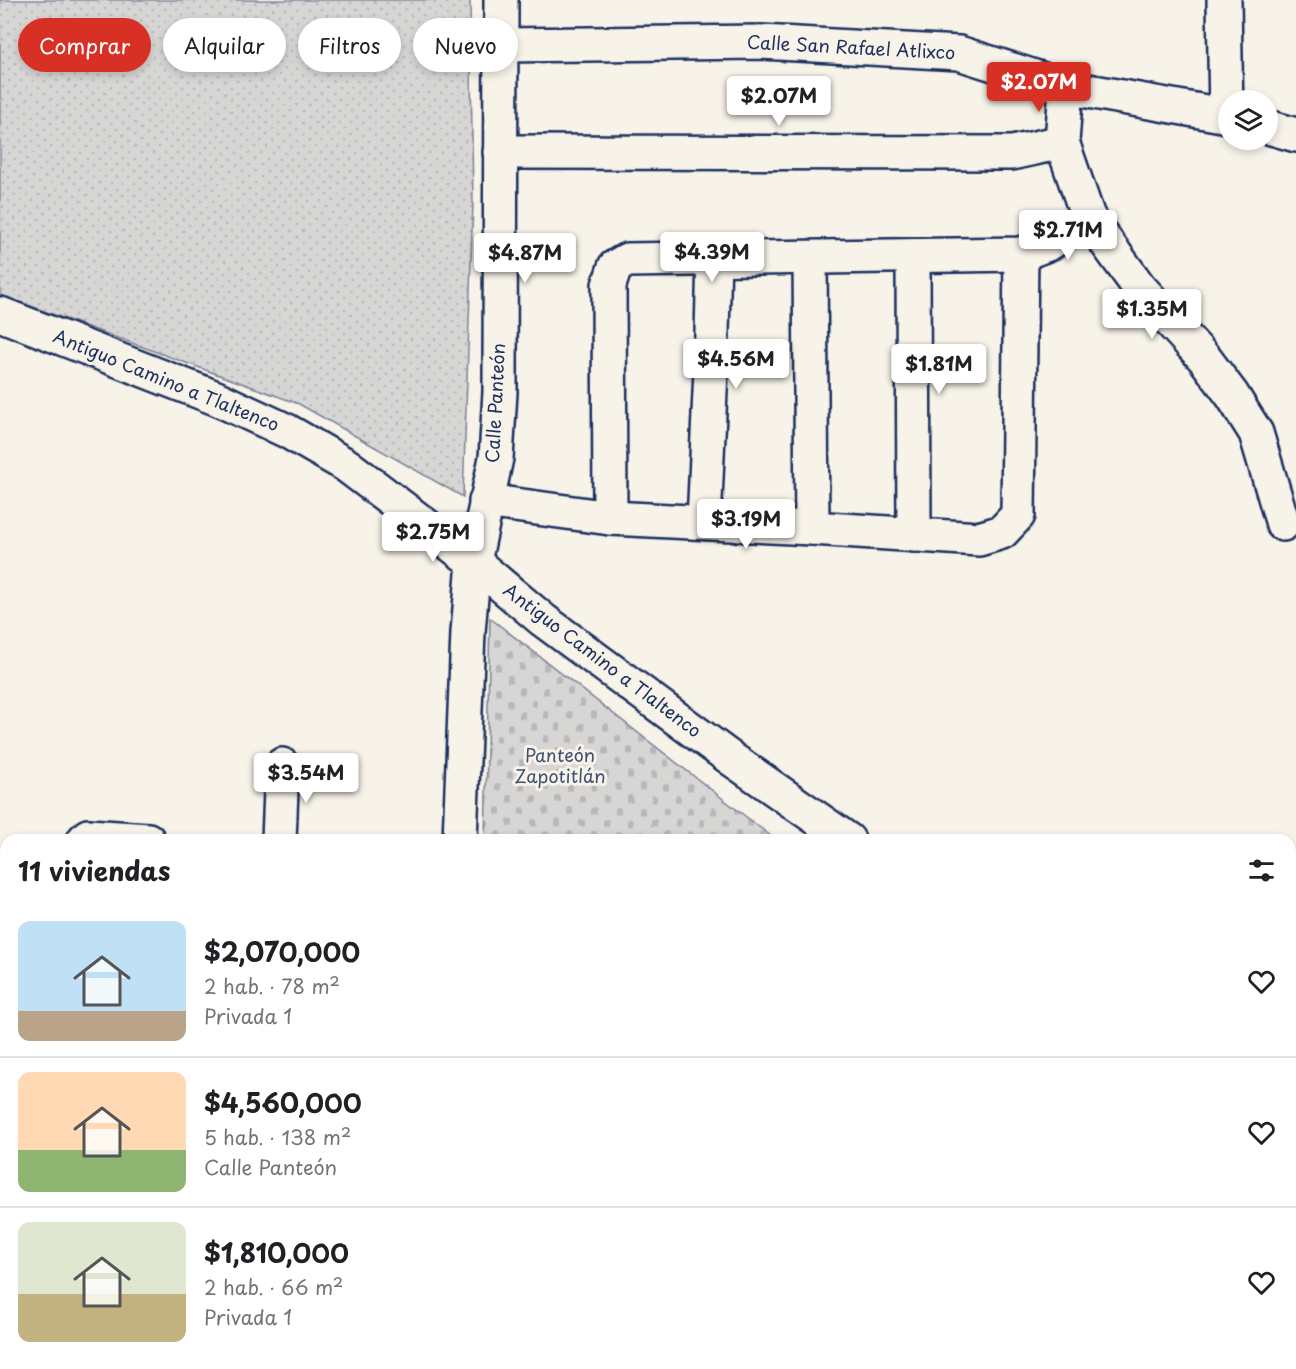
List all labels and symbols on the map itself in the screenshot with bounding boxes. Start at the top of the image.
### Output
street label: Calle San Rafael Atlixco [746,28,956,65]
pin: $2.07M [990,62,1088,113]
pin: $2.07M [730,76,828,127]
pin: $2.71M [1019,210,1117,261]
pin: $4.39M [663,232,761,283]
pin: $4.87M [476,233,574,284]
pin: $1.35M [1103,289,1201,340]
street label: Antiguo Camino a Tlaltenco [49,322,284,437]
pin: $4.56M [687,339,785,390]
street label: Calle Panteón [478,342,511,463]
pin: $1.81M [890,344,988,395]
pin: $3.19M [697,499,795,550]
pin: $2.75M [384,512,482,563]
street label: Antiguo Camino a Tlaltenco [498,576,708,743]
park label: Panteón Zapotitlán [515,741,605,789]
pin: $3.54M [257,753,355,804]

